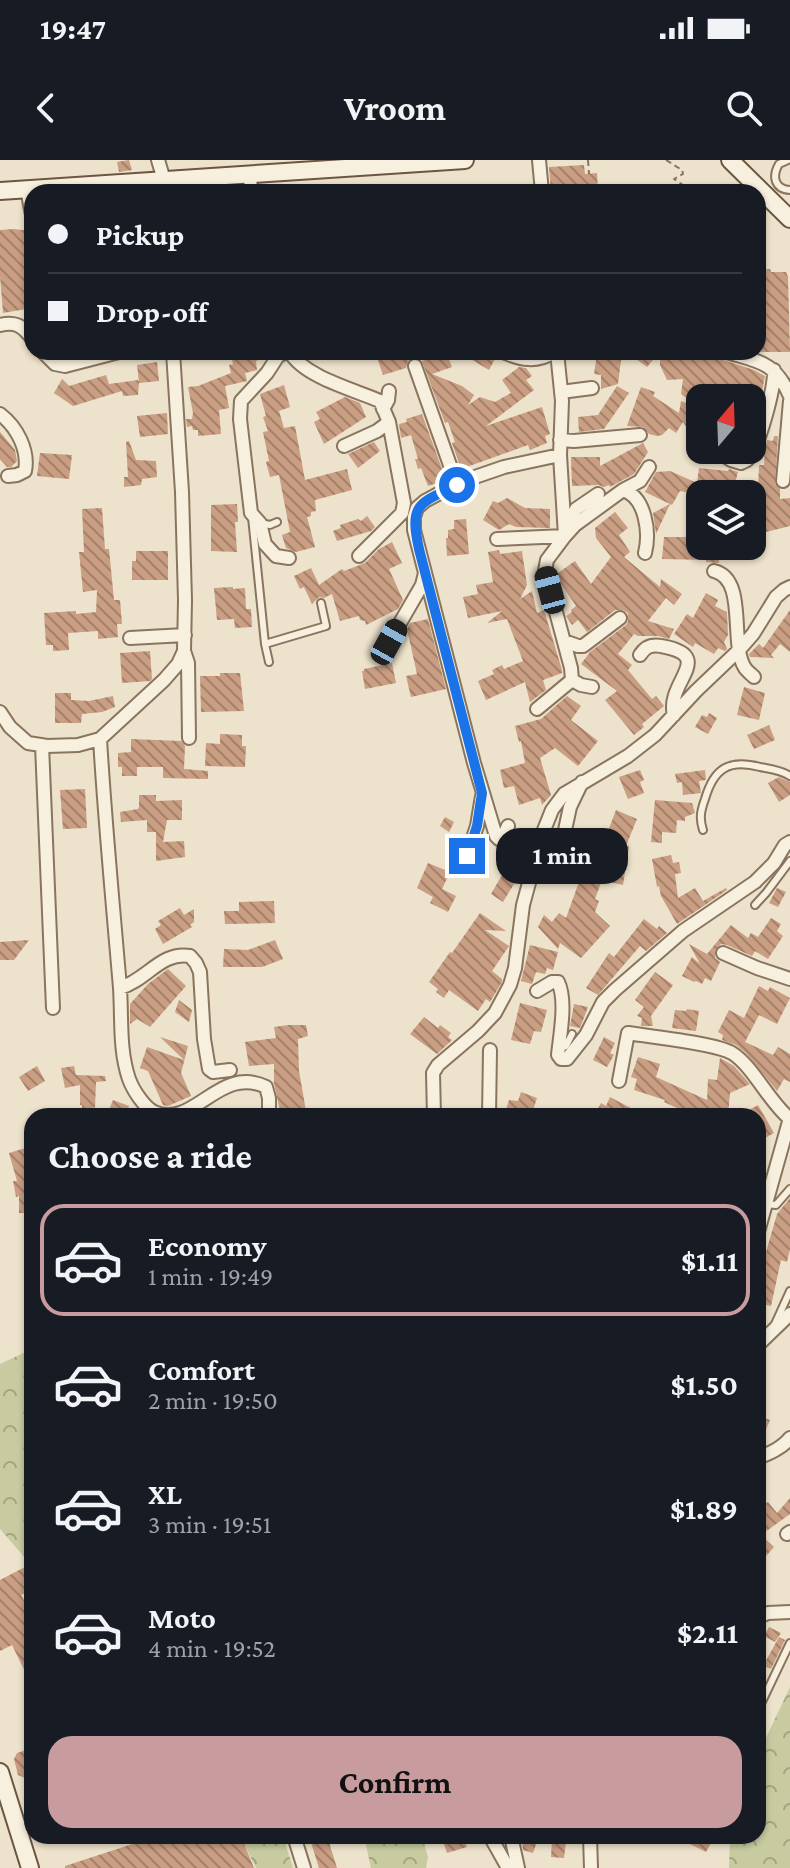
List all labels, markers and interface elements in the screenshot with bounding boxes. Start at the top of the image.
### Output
text: 19:47 [40,12,106,45]
icon: back [24,86,68,130]
icon: search [722,86,766,130]
text: Vroom [344,88,446,128]
text: Pickup [96,218,184,251]
text: Drop-off [96,295,207,328]
north arrow [686,384,766,464]
map controls [686,384,766,560]
route start [439,467,475,503]
button: layers [686,480,766,560]
car [532,564,568,616]
car [367,615,411,669]
callout: 1 min [495,828,627,884]
route end [449,838,485,874]
text: 1 min [532,841,592,870]
text: Choose a ride [48,1136,252,1176]
icon: car [52,1224,124,1296]
text: Economy [148,1229,267,1262]
text: $1.11 [681,1244,738,1277]
text: 1 min · 19:49 [148,1262,273,1291]
icon: car [52,1348,124,1420]
text: Comfort [148,1353,255,1386]
text: $1.50 [671,1368,738,1401]
text: 2 min · 19:50 [148,1386,278,1415]
icon: car [52,1472,124,1544]
text: XL [148,1477,182,1510]
text: $1.89 [670,1492,738,1525]
text: 3 min · 19:51 [148,1510,271,1539]
icon: car [52,1596,124,1668]
text: Moto [148,1601,216,1634]
text: $2.11 [677,1616,738,1649]
text: 4 min · 19:52 [148,1634,276,1663]
button: Confirm [48,1736,742,1828]

